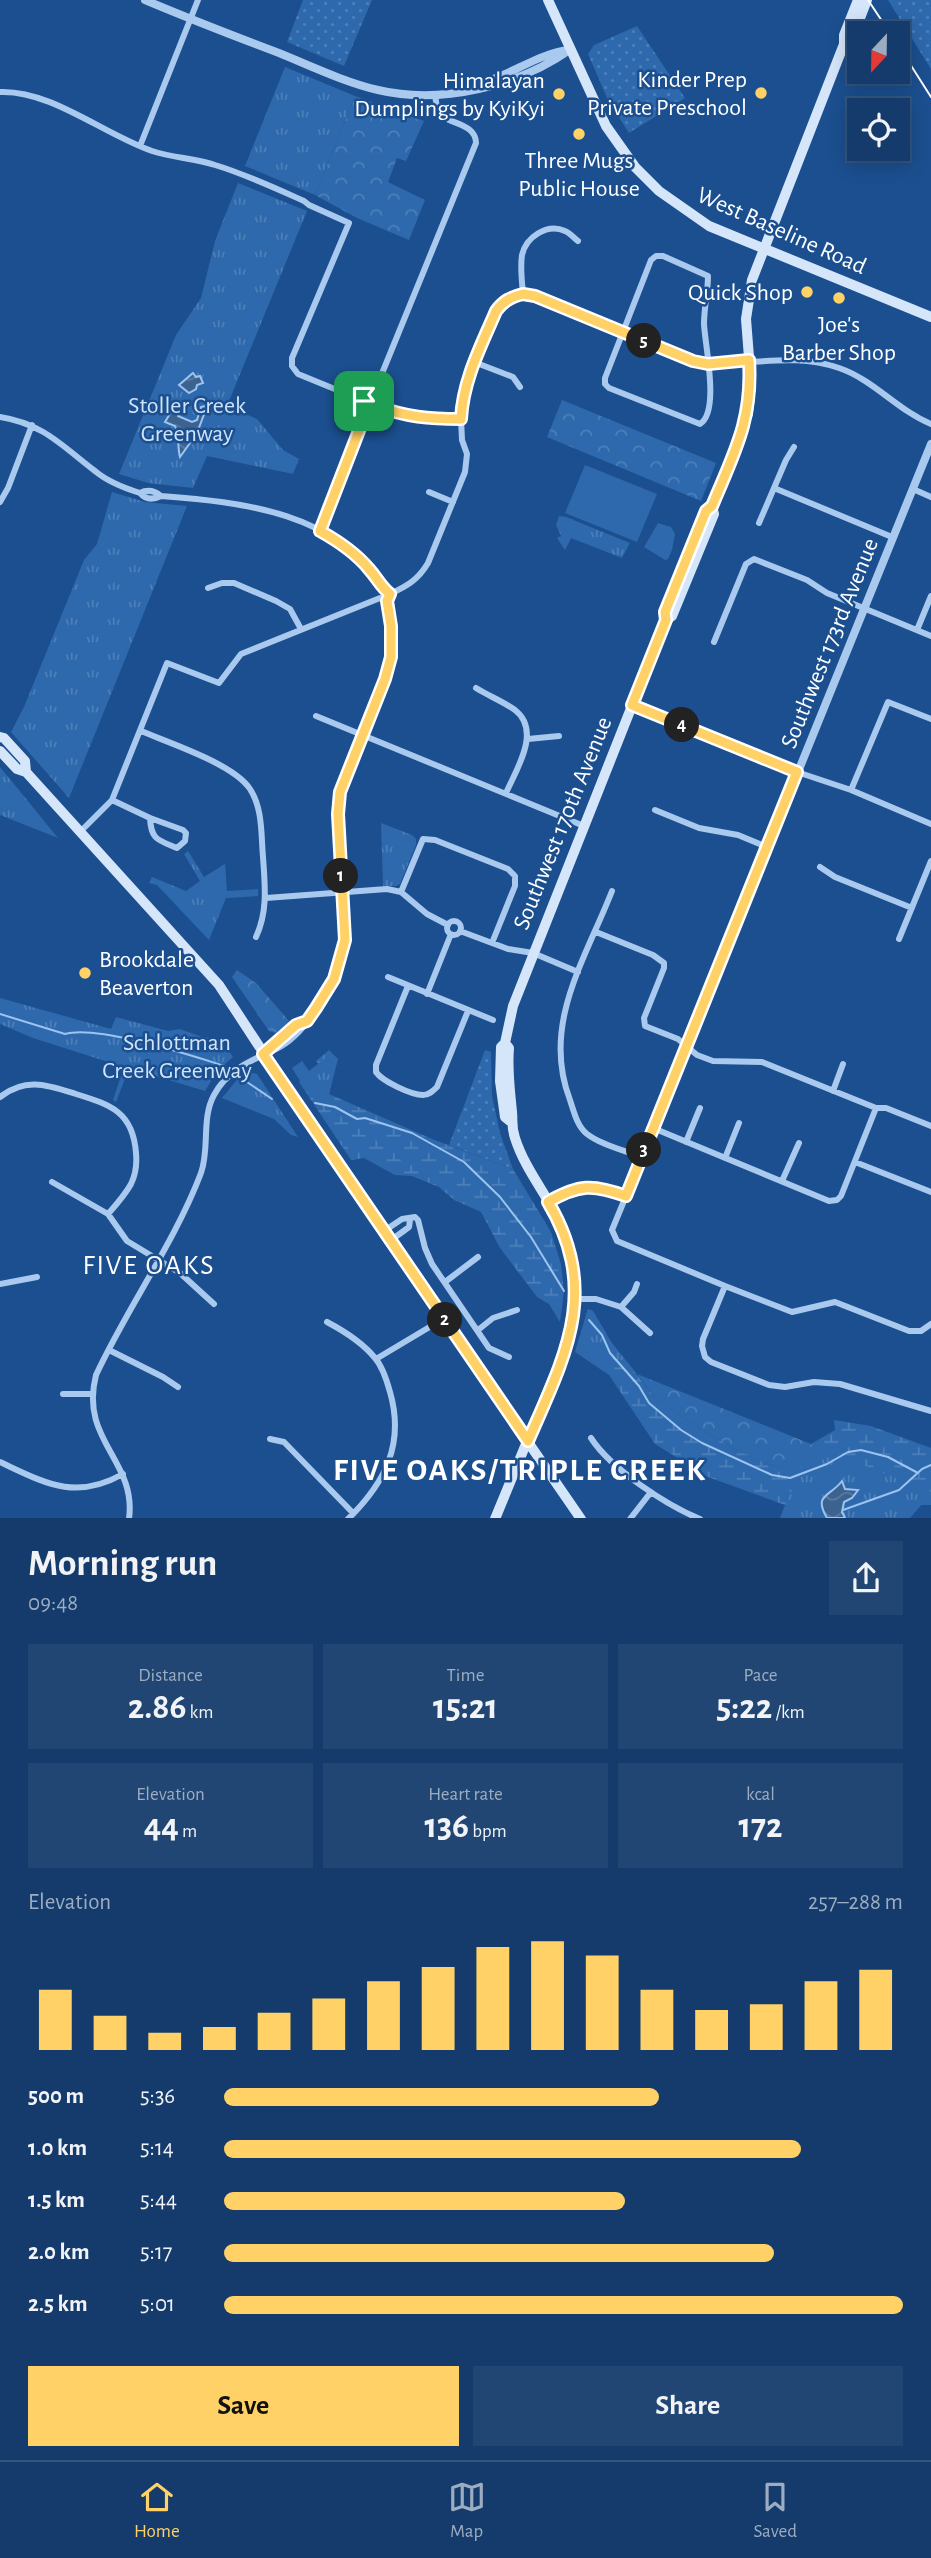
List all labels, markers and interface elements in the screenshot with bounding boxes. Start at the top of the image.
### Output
north arrow [847,21,910,84]
map controls [847,21,910,161]
place label: Kinder Prep Private Preschool [587,68,747,120]
place label: Himalayan Dumplings by KyiKyi [354,69,545,121]
marker: Kinder Prep Private Preschool [753,85,769,101]
marker: Himalayan Dumplings by KyiKyi [551,86,567,102]
button: locate [847,98,910,161]
marker: Three Mugs Public House [571,126,587,142]
place label: Three Mugs Public House [518,149,640,201]
street label: West Baseline Road [693,183,870,279]
place label: Quick Shop [688,281,793,305]
marker: Quick Shop [799,284,815,300]
marker: Joe's Barber Shop [831,290,847,306]
place label: Joe's Barber Shop [782,313,896,365]
pin: 5 [626,324,662,358]
text: 5 [639,331,648,350]
pin [334,371,394,431]
icon: arrive [345,382,383,420]
park label: Stoller Creek Greenway [128,394,246,446]
street label: Southwest 173rd Avenue [777,535,883,752]
pin: 4 [664,708,700,742]
street label: Southwest 170th Avenue [509,714,617,933]
text: 4 [677,715,686,734]
pin: 1 [324,858,358,894]
text: 1 [337,866,344,885]
place label: Brookdale Beaverton [99,948,194,1000]
marker: Brookdale Beaverton [77,965,93,981]
park label: Schlottman Creek Greenway [102,1031,252,1083]
pin: 3 [626,1132,662,1168]
text: 3 [639,1140,648,1159]
district label: FIVE OAKS [82,1252,216,1280]
pin: 2 [428,1302,462,1338]
text: 2 [440,1310,449,1329]
district label: FIVE OAKS/TRIPLE CREEK [333,1454,707,1486]
button: share [829,1541,903,1615]
text: Morning run [28,1545,217,1583]
text: 09:48 [28,1592,78,1615]
text: Distance [138,1666,203,1685]
text: Time [447,1666,484,1685]
text: Pace [743,1666,778,1685]
text: 2.86 [128,1690,186,1725]
text: 15:21 [433,1690,498,1725]
text: 5:22 [716,1690,772,1725]
text: km [186,1703,213,1722]
text: /km [772,1703,805,1722]
text: Elevation [136,1785,205,1804]
text: Heart rate [428,1785,503,1804]
text: kcal [746,1785,775,1804]
text: 44 [144,1809,179,1844]
text: 136 [424,1809,469,1844]
text: 172 [738,1809,783,1844]
text: m [179,1822,197,1841]
text: bpm [469,1822,507,1841]
text: Elevation [28,1891,111,1914]
text: 257–288 m [808,1891,903,1914]
text: 500 m [28,2085,84,2108]
text: 5:36 [140,2085,175,2108]
text: 1.0 km [28,2137,87,2160]
text: 5:14 [140,2137,174,2160]
text: 1.5 km [28,2189,85,2212]
text: 5:44 [140,2189,177,2212]
text: 2.0 km [28,2241,90,2264]
text: 5:17 [140,2241,172,2264]
text: 2.5 km [28,2293,87,2316]
text: 5:01 [140,2293,175,2316]
button: Save [28,2366,459,2446]
button: Share [473,2366,903,2446]
tab: Home [134,2478,180,2543]
tab: Map [448,2478,486,2543]
tab: Saved [754,2478,797,2543]

